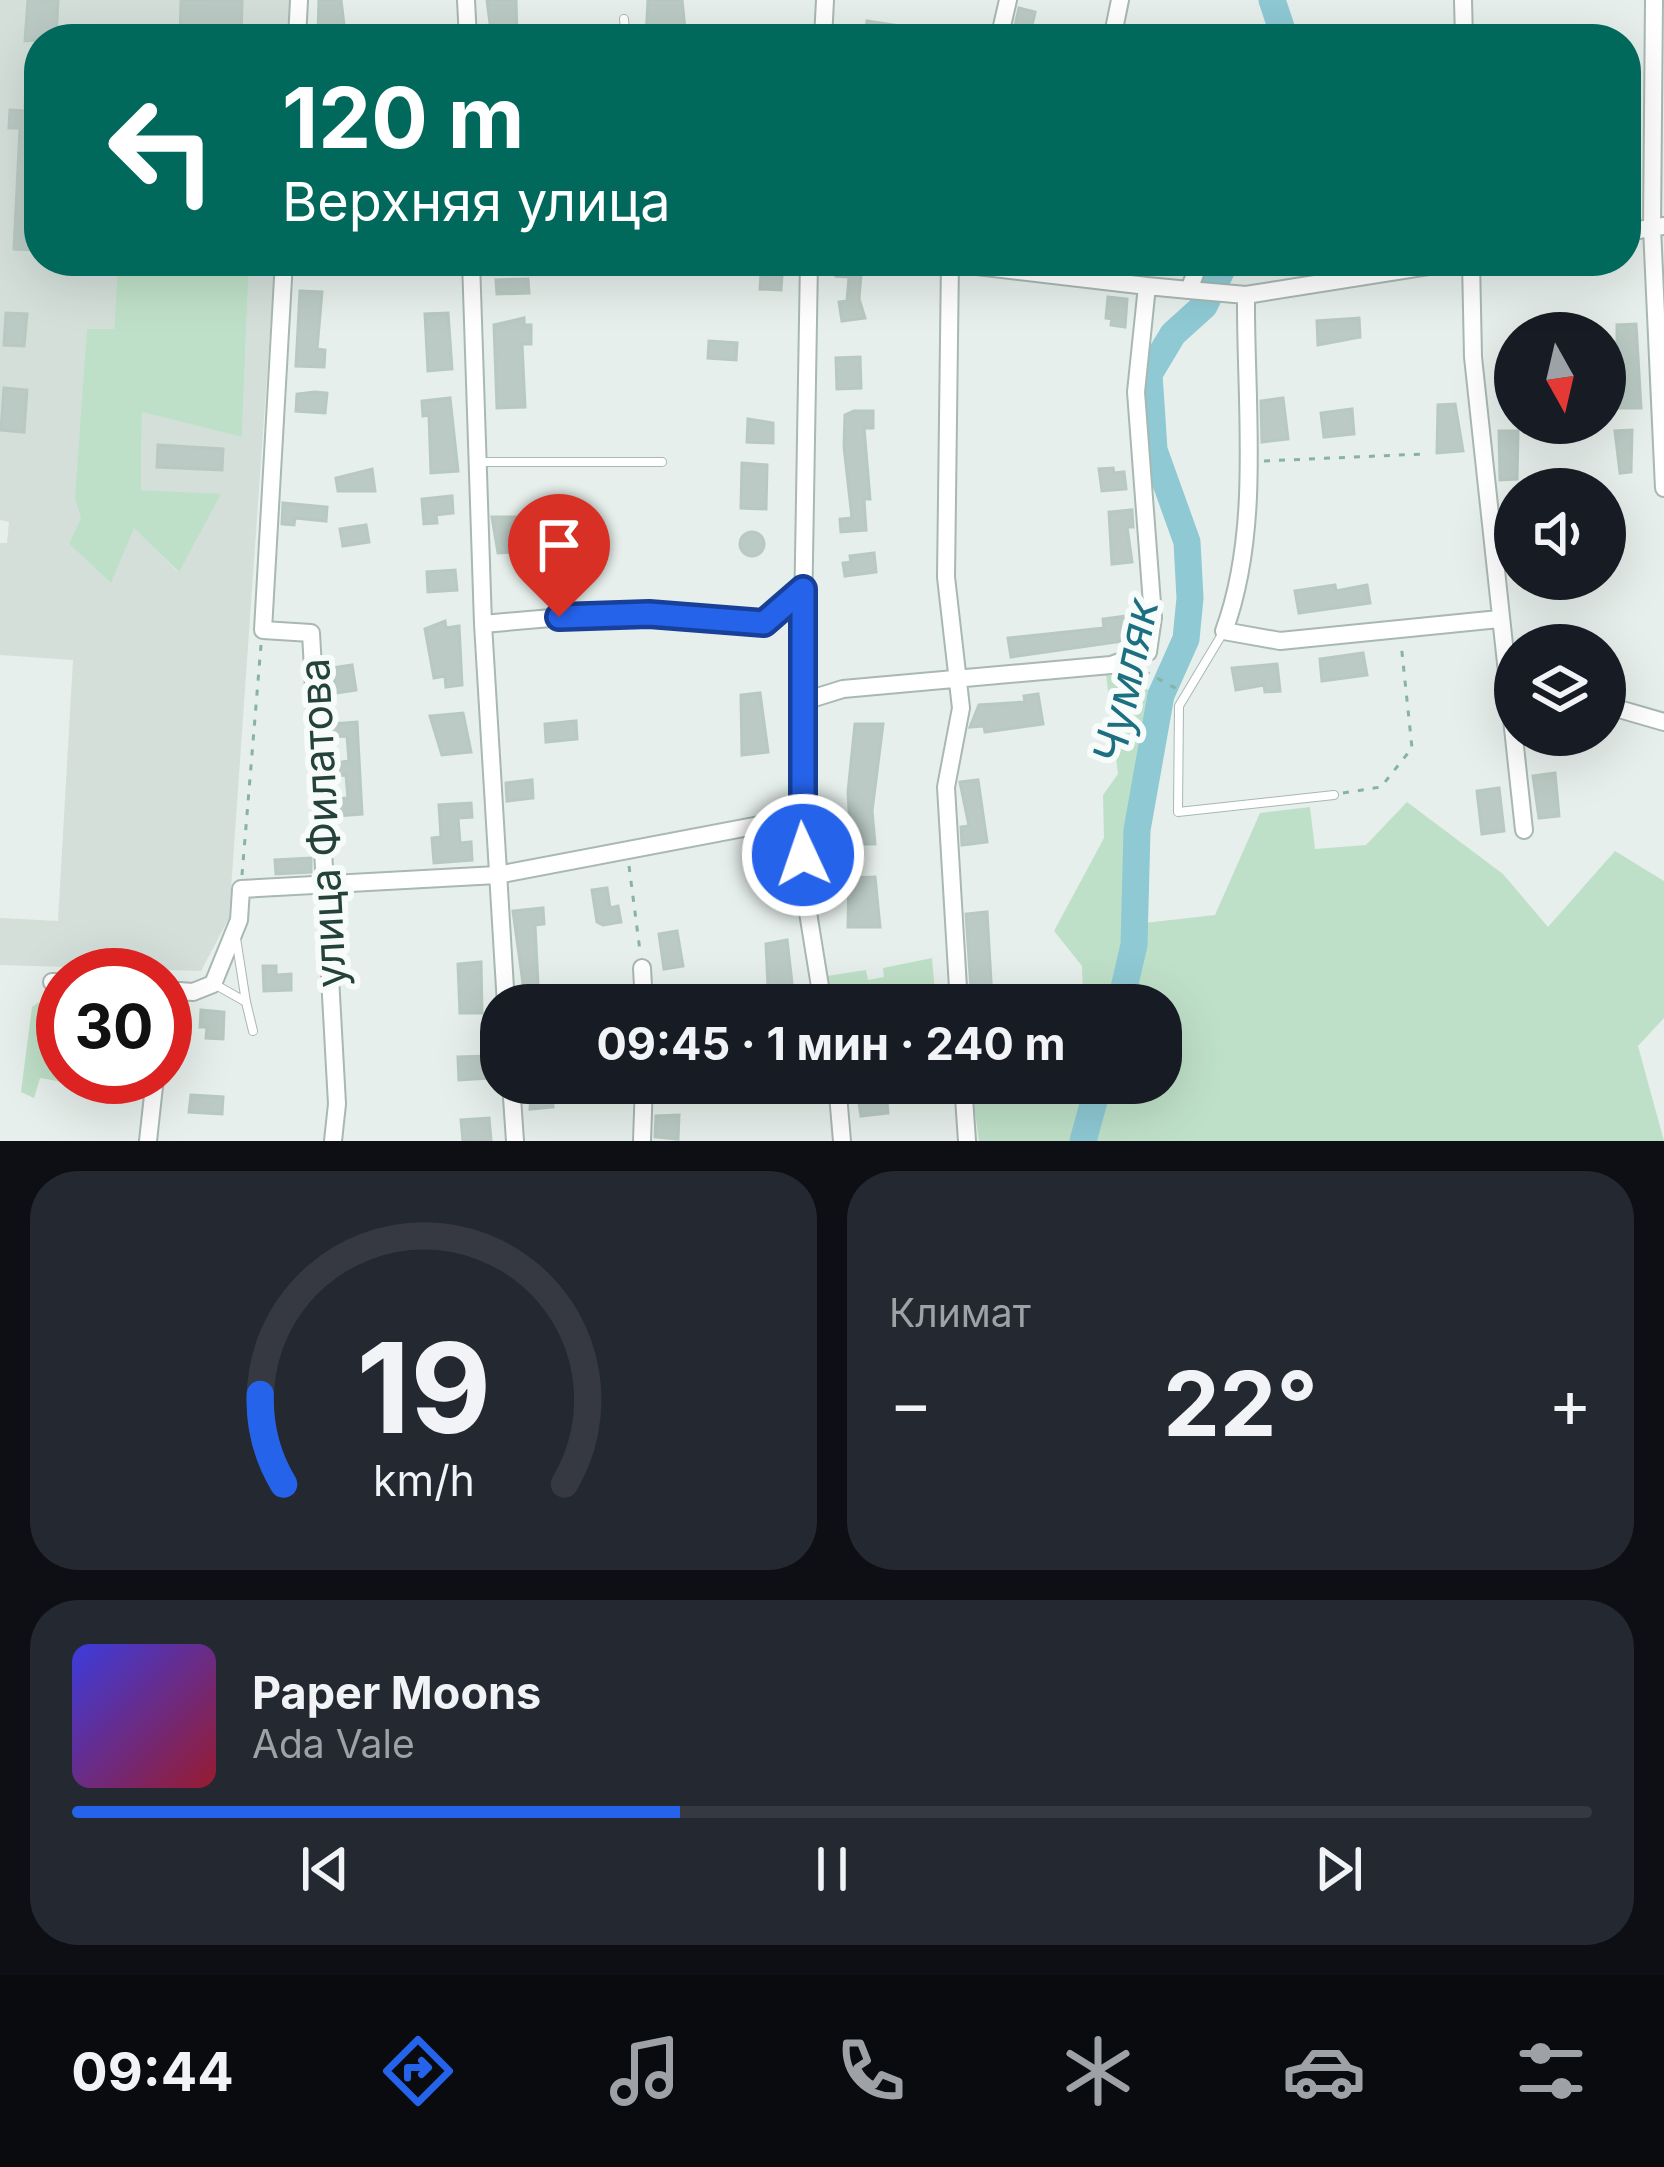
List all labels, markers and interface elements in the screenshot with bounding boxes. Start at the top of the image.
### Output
text: 120 m [282,67,524,168]
icon: left [84,72,240,228]
text: Верхняя улица [282,169,671,234]
north arrow [1494,312,1626,444]
map controls [1494,312,1626,756]
button: sound [1494,468,1626,600]
pin [508,494,610,617]
icon: arrive [526,512,592,578]
water label: Чумляк [1081,592,1170,768]
button: layers [1494,624,1626,756]
street label: улица Филатова [288,657,356,989]
position arrow [740,792,866,918]
speed limit sign: 30 [36,948,192,1104]
text: 09:45 · 1 мин · 240 m [596,1016,1066,1071]
text: Климат [889,1289,1031,1336]
text: 19 [356,1312,491,1463]
text: 22° [1163,1349,1318,1458]
text: − [889,1363,933,1443]
text: + [1548,1363,1592,1443]
text: km/h [373,1453,474,1505]
text: Paper Moons [252,1665,541,1720]
text: Ada Vale [252,1720,415,1767]
icon: previous [292,1836,358,1902]
icon: pause [799,1836,865,1902]
icon: next [1306,1836,1372,1902]
icon: directions [376,2029,460,2113]
icon: music [603,2029,687,2113]
icon: phone [829,2029,913,2113]
icon: climate [1056,2029,1140,2113]
icon: car [1282,2029,1366,2113]
icon: filters [1509,2029,1593,2113]
text: 09:44 [71,2039,234,2104]

